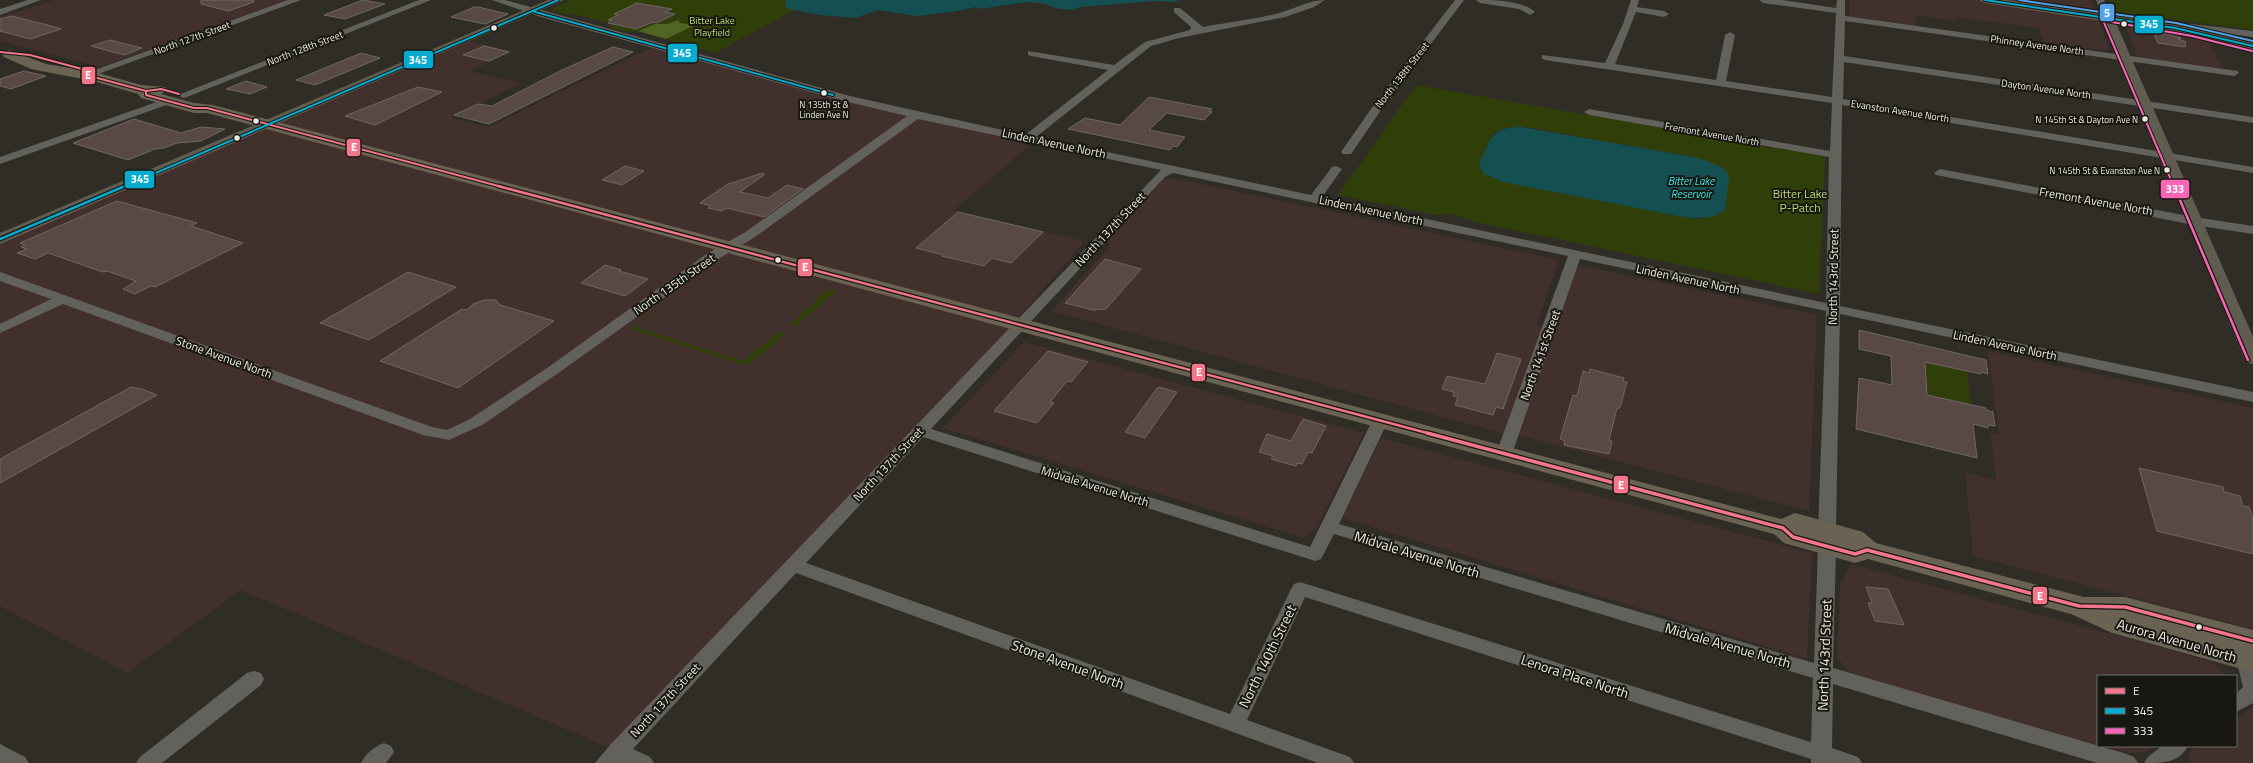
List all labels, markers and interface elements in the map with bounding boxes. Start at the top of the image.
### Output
line badge: 5 [2099,3,2115,22]
text: 5 [2104,5,2110,21]
park label: Bitter Lake Playfield [689,13,735,40]
line badge: 345 [2134,15,2164,34]
text: 345 [2140,16,2158,32]
street label: North 127th Street [152,17,233,59]
unlabelled marker [2119,19,2129,29]
unlabelled marker [489,23,499,33]
street label: North 128th Street [265,26,346,69]
street label: Phinney Avenue North [1989,31,2085,59]
street label: North 138th Street [1371,38,1433,111]
line badge: 345 [667,43,698,63]
text: 345 [673,45,691,61]
line badge: 345 [403,50,434,69]
text: 345 [409,52,427,68]
line badge: E [81,66,96,85]
text: E [85,67,91,83]
street label: Dayton Avenue North [2000,75,2092,103]
marker: N 135th St & Linden Ave N [819,88,829,98]
street label: Evanston Avenue North [1850,96,1950,126]
place label: N 135th St & Linden Ave N [799,98,849,121]
place label: N 145th St & Dayton Ave N [2035,113,2138,126]
marker: N 145th St & Dayton Ave N [2140,114,2150,124]
unlabelled marker [251,116,261,126]
street label: Fremont Avenue North [1663,118,1761,150]
street label: Linden Avenue North [1000,123,1108,163]
unlabelled marker [232,133,242,143]
line badge: E [346,138,361,157]
text: E [351,139,357,155]
place label: N 145th St & Evanston Ave N [2049,164,2160,177]
marker: N 145th St & Evanston Ave N [2162,165,2172,175]
line badge: 345 [124,170,155,189]
text: 345 [131,171,149,187]
water label: Bitter Lake Reservoir [1668,173,1715,202]
line badge: 333 [2160,179,2190,199]
text: 333 [2166,181,2184,197]
street label: Fremont Avenue North [2038,182,2154,220]
park label: Bitter Lake P-Patch [1773,184,1827,217]
street label: North 137th Street [1070,187,1150,271]
street label: Linden Avenue North [1317,190,1425,230]
street label: North 143rd Street [1823,228,1843,325]
street label: North 135th Street [629,248,720,319]
unlabelled marker [773,255,783,265]
line badge: E [797,258,813,277]
text: E [802,259,808,275]
street label: Linden Avenue North [1634,259,1742,299]
street label: North 141st Street [1515,306,1566,403]
street label: Linden Avenue North [1951,325,2059,365]
street label: Stone Avenue North [173,331,275,383]
line badge: E [1191,363,1206,382]
text: E [1196,364,1202,380]
street label: North 137th Street [848,422,928,506]
street label: Midvale Avenue North [1039,461,1151,511]
line badge: E [1613,475,1629,494]
text: E [1618,477,1624,493]
street label: Midvale Avenue North [1352,525,1482,583]
line badge: E [2032,586,2048,605]
text: E [2037,588,2043,604]
street label: North 143rd Street [1812,599,1836,711]
street label: North 140th Street [1233,601,1301,711]
street label: Aurora Avenue North [2115,613,2239,667]
street label: Midvale Avenue North [1663,617,1793,673]
unlabelled marker [2194,622,2204,632]
street label: Stone Avenue North [1009,634,1127,694]
street label: Lenora Place North [1518,649,1632,703]
street label: North 137th Street [625,658,705,742]
legend [2097,675,2237,747]
text: E [2133,681,2140,700]
text: 345 [2133,701,2153,720]
text: 333 [2133,721,2153,740]

